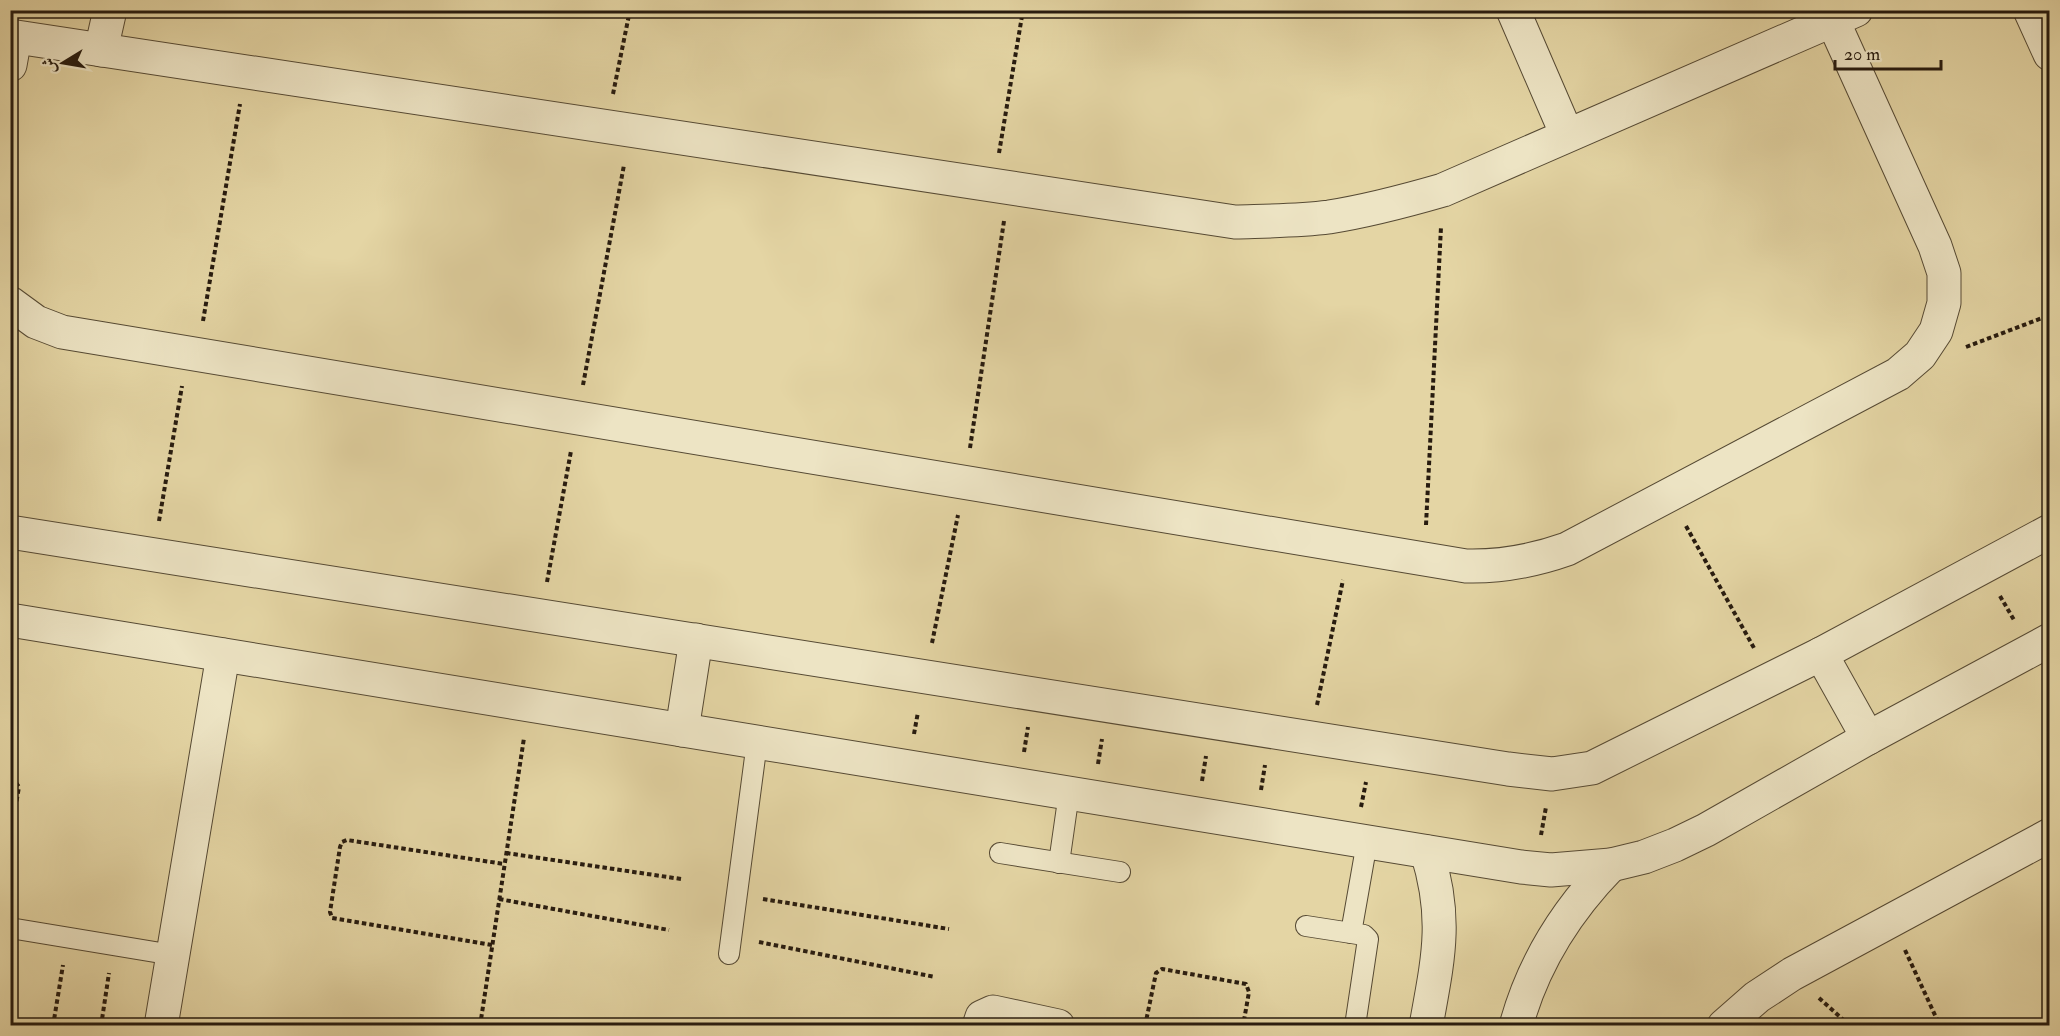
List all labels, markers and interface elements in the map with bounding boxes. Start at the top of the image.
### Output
north arrow [33,33,93,93]
scale bar [1835,33,1942,71]
text: 20 m [1844,43,1880,66]
text: ش [38,56,61,75]

